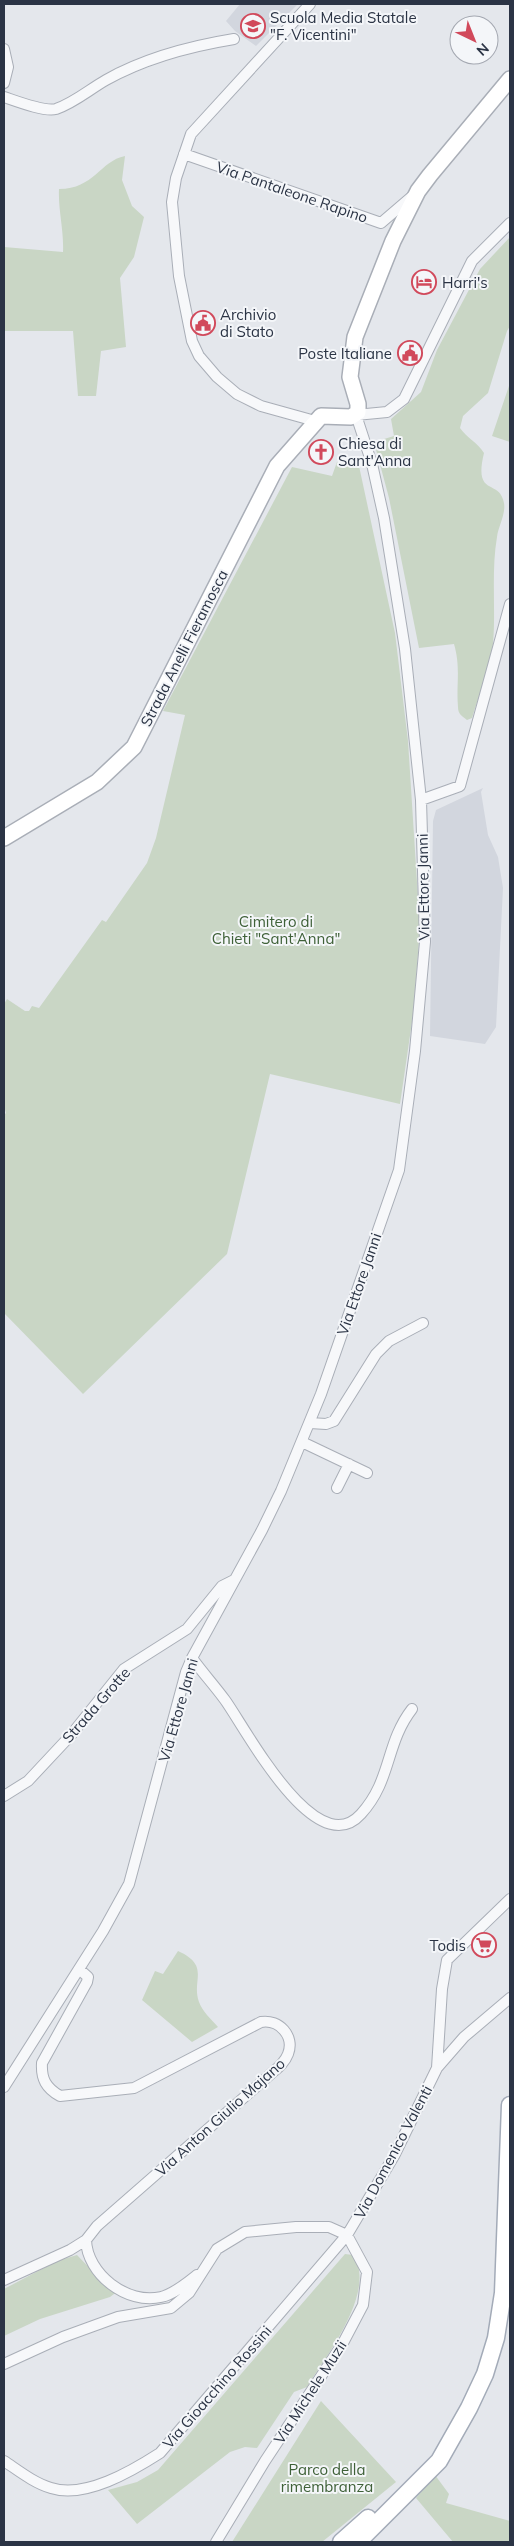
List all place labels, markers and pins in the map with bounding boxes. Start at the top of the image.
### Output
place label: Scuola Media Statale "F. Vicentini" [270,8,417,44]
school or university icon: Scuola Media Statale "F. Vicentini" [240,13,266,39]
hotel icon: Harri's [411,269,437,295]
place label: Harri's [442,273,488,292]
place label: Archivio di Stato [220,305,276,341]
public building icon: Archivio di Stato [190,310,216,336]
public building icon: Poste Italiane [397,340,423,366]
place label: Poste Italiane [298,344,392,363]
place label: Chiesa di Sant'Anna [338,434,411,470]
church icon: Chiesa di Sant'Anna [308,439,334,465]
supermarket icon: Todis [471,1932,497,1958]
place label: Todis [430,1936,466,1955]

